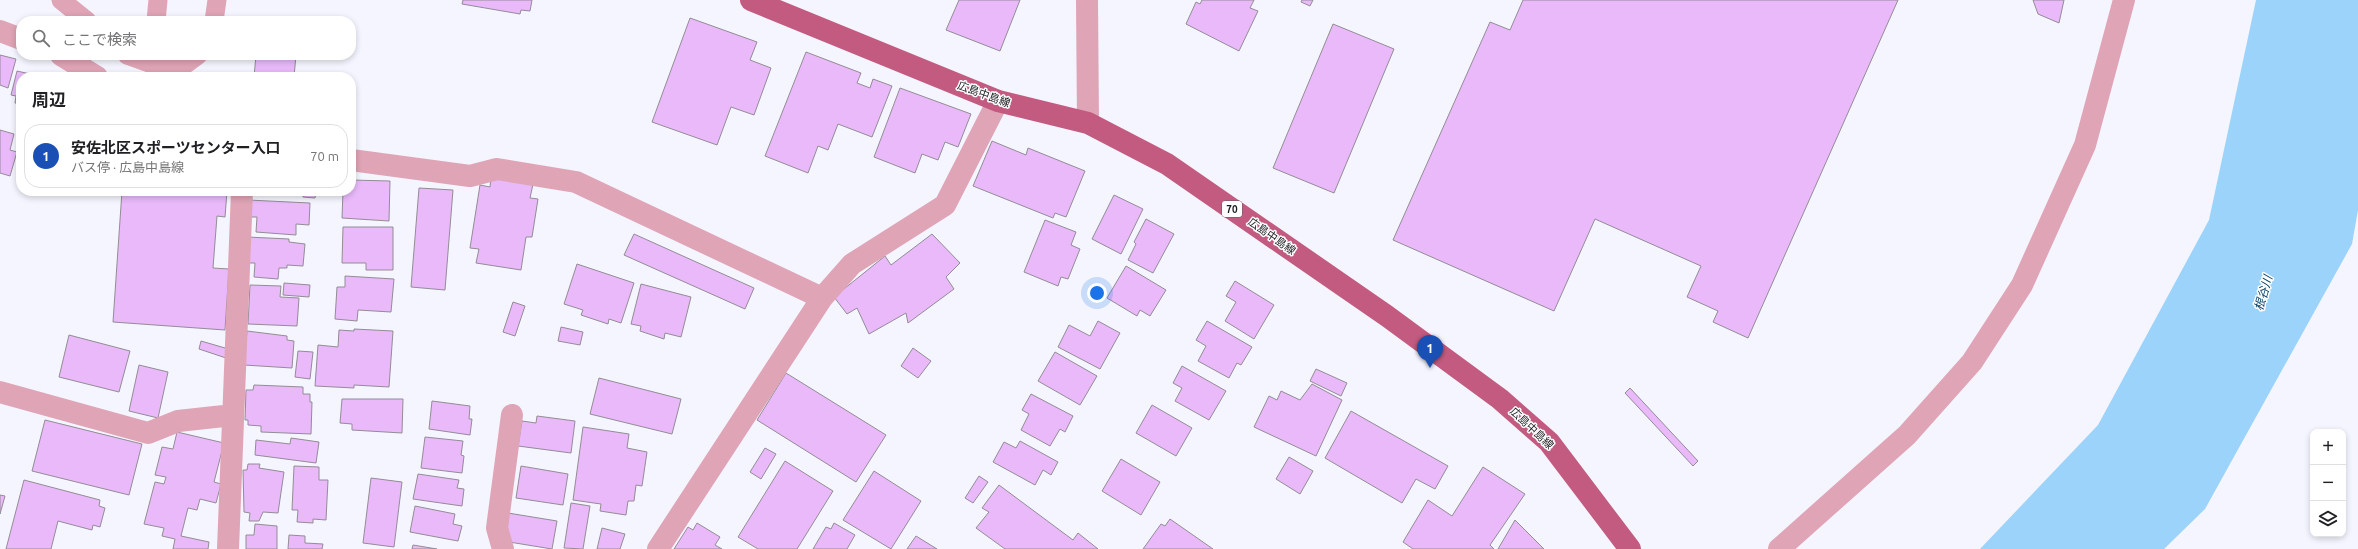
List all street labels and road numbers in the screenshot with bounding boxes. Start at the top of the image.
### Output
street label: 広島中島線 [956,79,1012,109]
road number: 70 [1222,201,1242,217]
street label: 広島中島線 [1246,215,1298,257]
street label: 広島中島線 [1508,405,1556,451]

